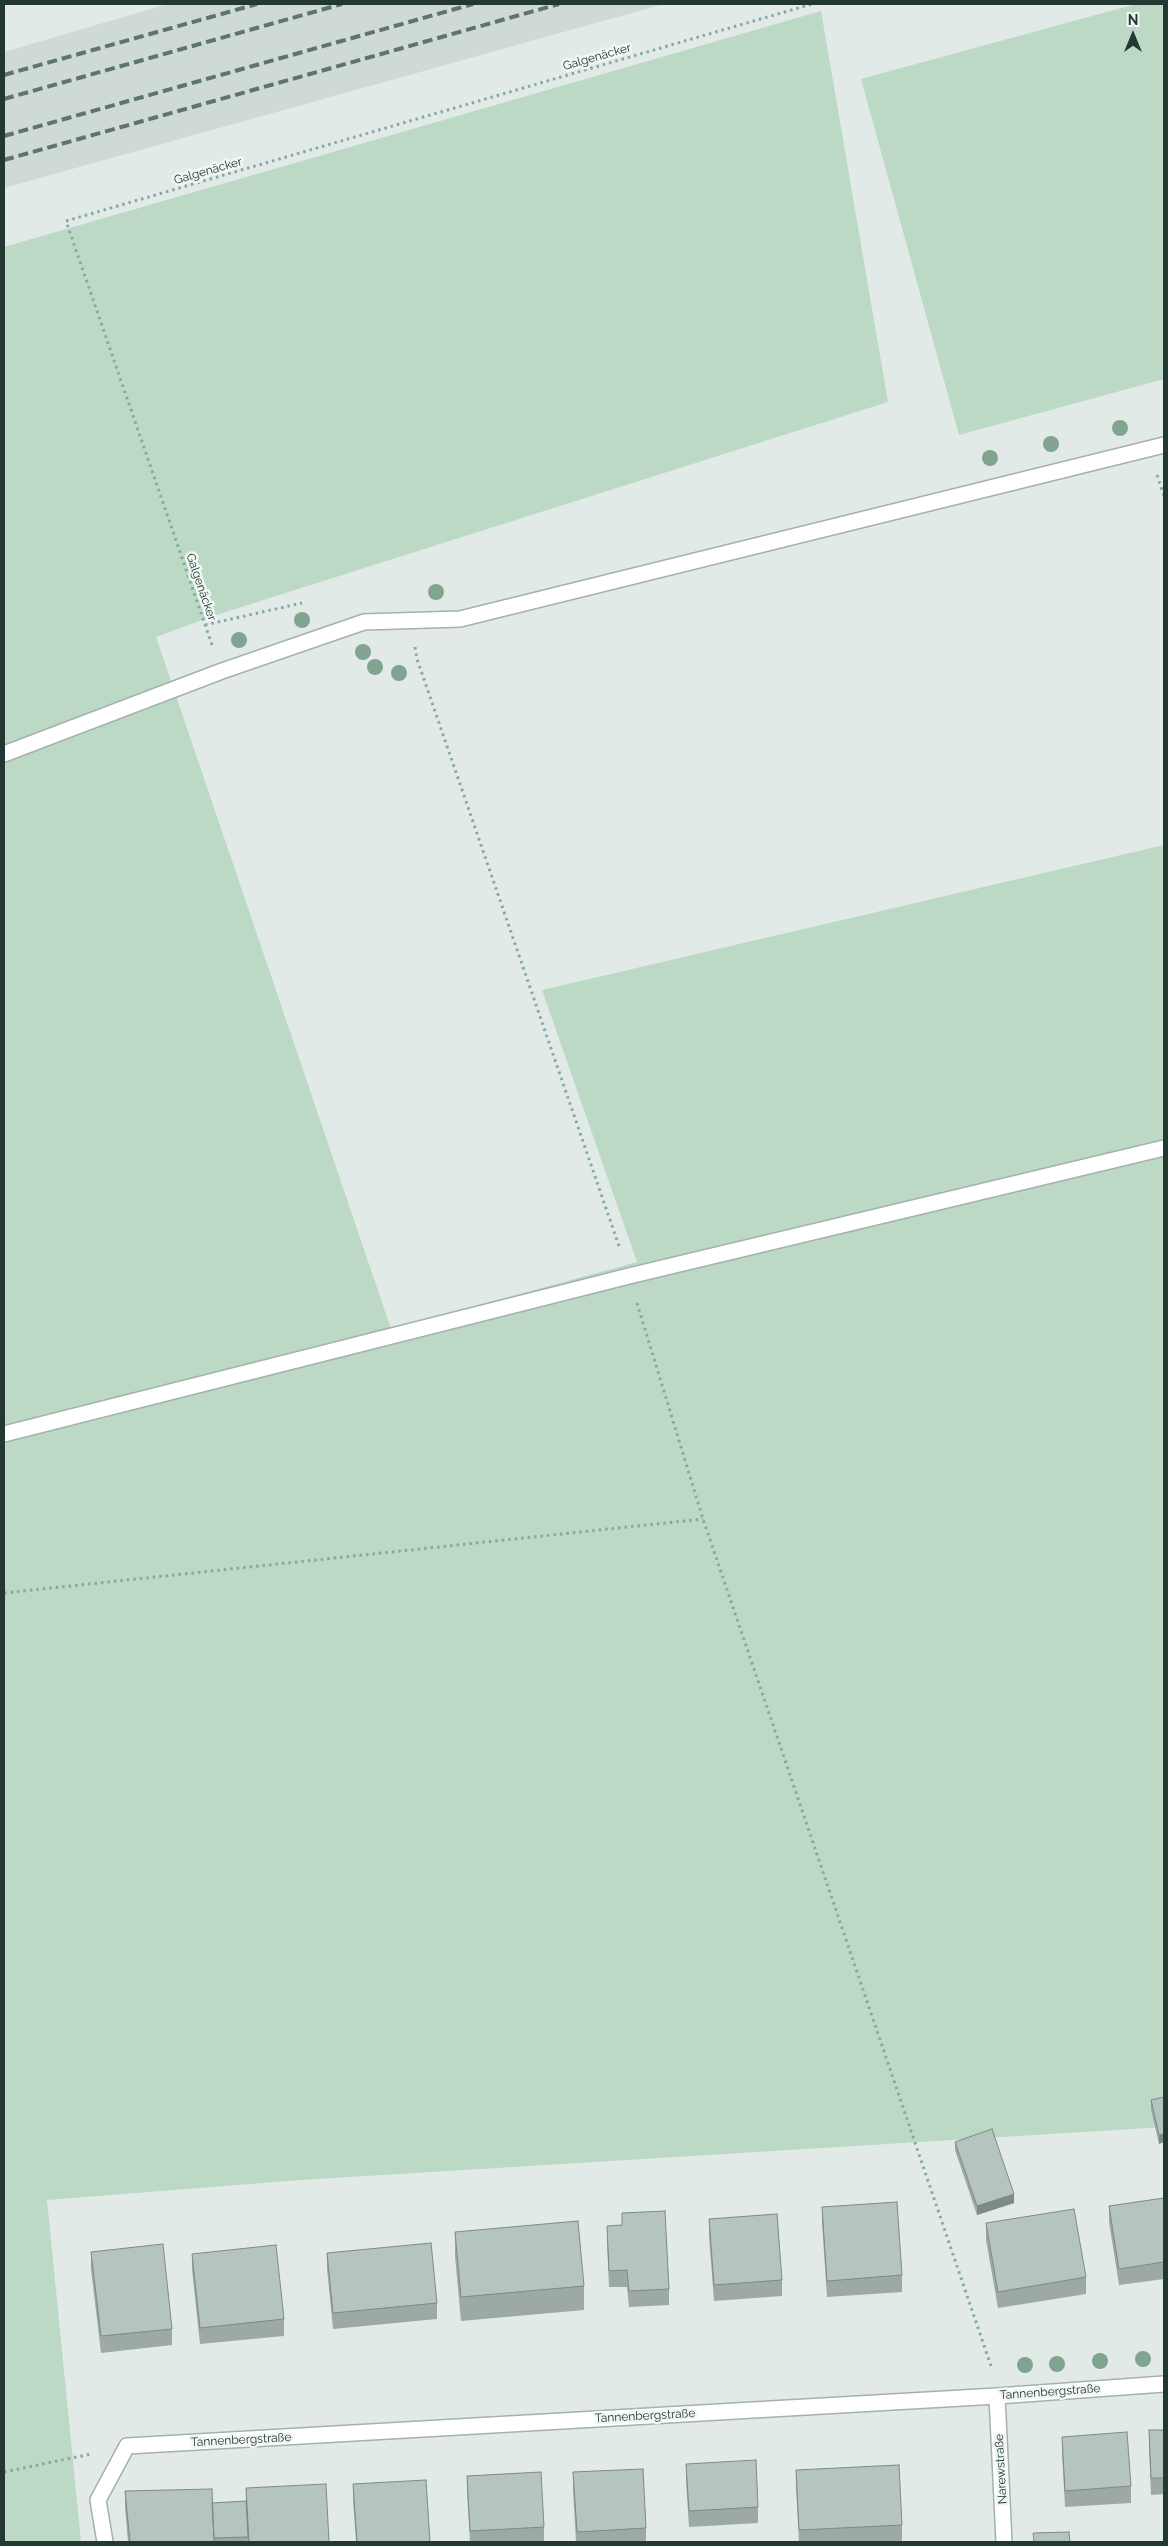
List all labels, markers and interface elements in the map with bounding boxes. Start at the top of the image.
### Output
north arrow [1108,10,1158,60]
text: N [1128,12,1138,28]
street label: Galgenäcker [561,40,633,74]
street label: Galgenäcker [172,154,244,188]
street label: Galgenäcker [183,551,219,623]
street label: Tannenbergstraße [999,2381,1101,2403]
street label: Tannenbergstraße [594,2406,696,2426]
street label: Tannenbergstraße [190,2430,292,2450]
street label: Narewstraße [992,2433,1010,2505]

